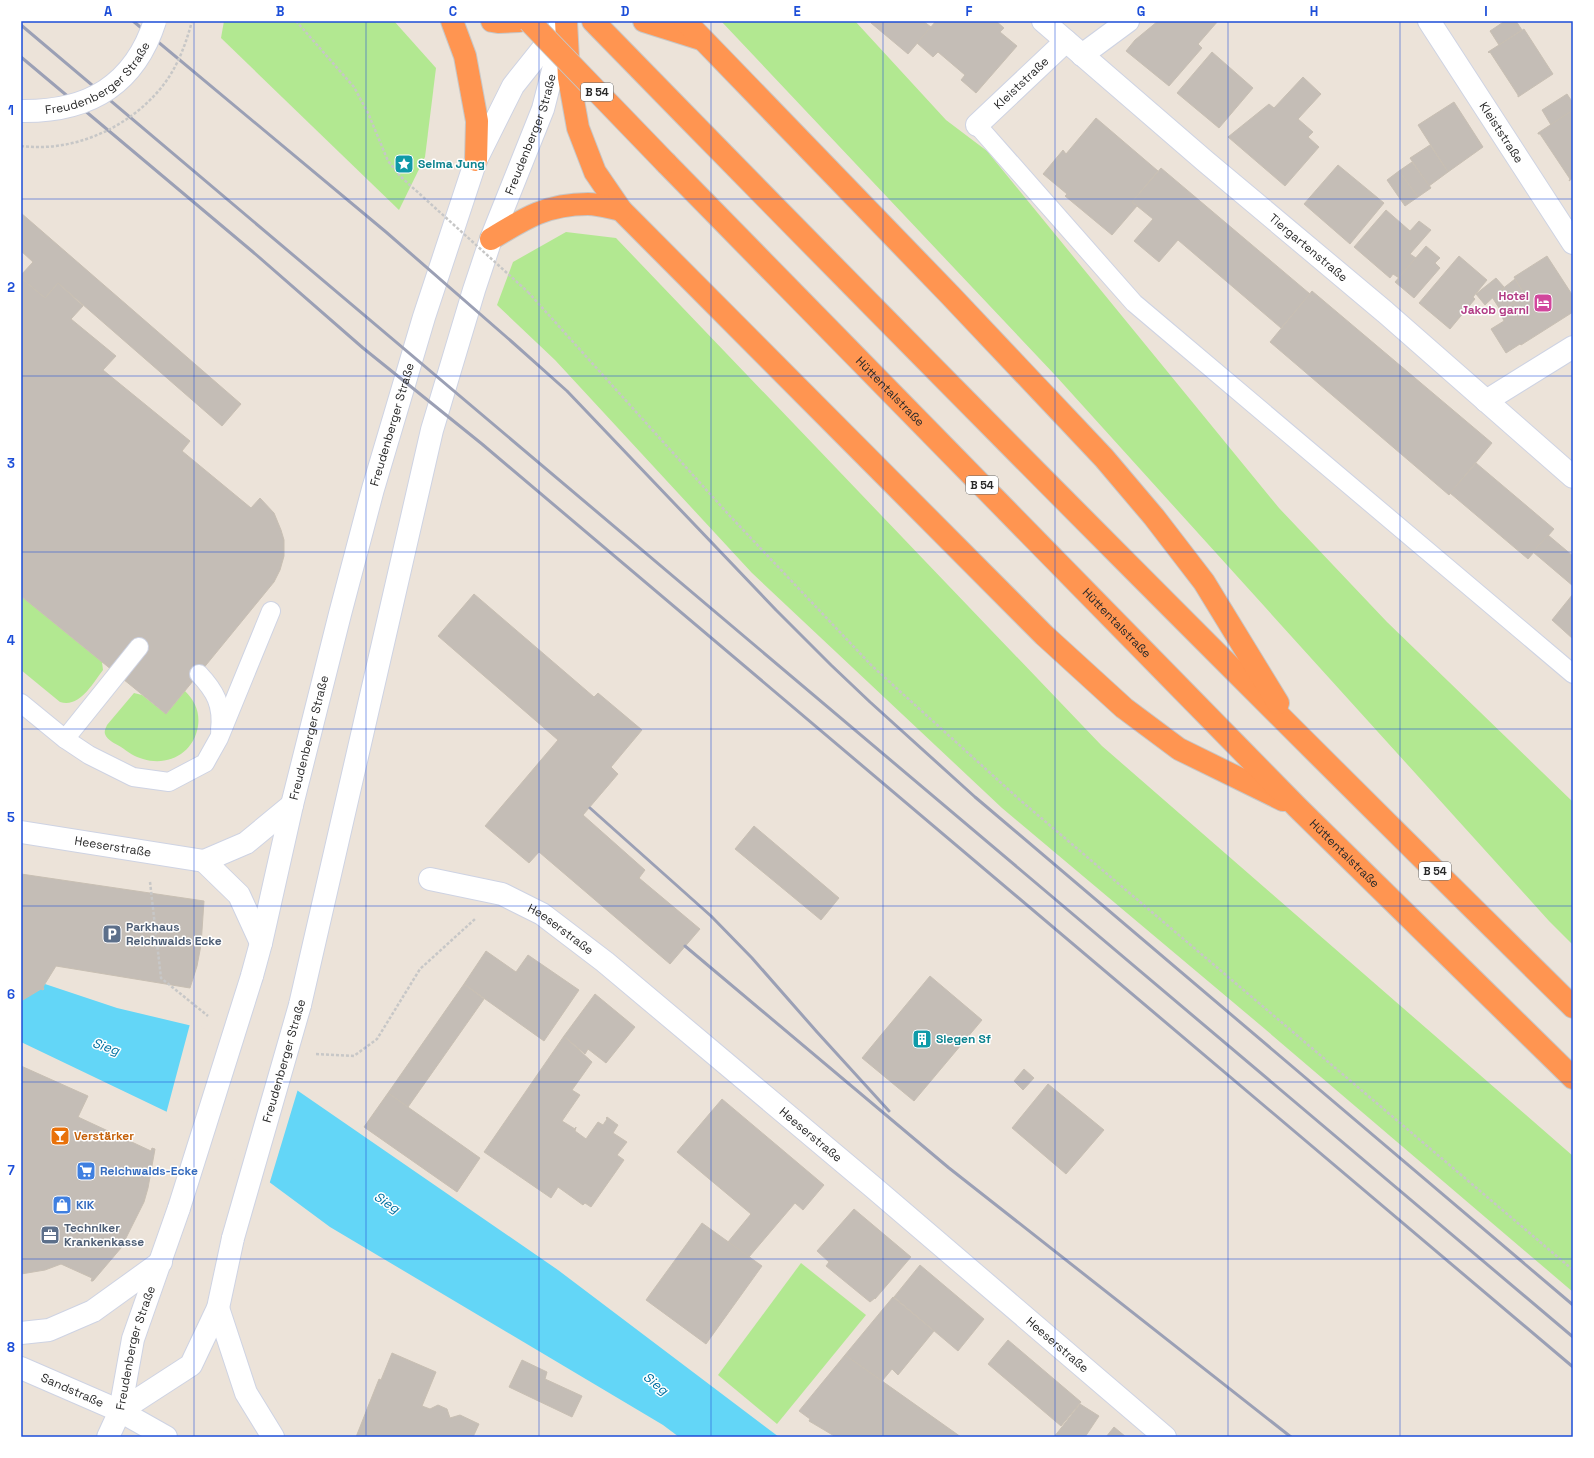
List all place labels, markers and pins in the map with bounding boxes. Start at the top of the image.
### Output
place icon: Selma Jung [393,153,415,175]
place label: Selma Jung [418,156,485,172]
place label: Hotel Jakob garni [1461,288,1529,318]
hotel icon: Hotel Jakob garni [1532,292,1554,314]
place label: Parkhaus Reichwalds Ecke [126,919,222,949]
parking icon: Parkhaus Reichwalds Ecke [101,923,123,945]
building icon: Siegen Sf [911,1028,933,1050]
place label: Siegen Sf [936,1031,991,1047]
bar icon: Verstärker [49,1125,71,1147]
place label: Verstärker [74,1128,134,1144]
supermarket icon: Reichwalds-Ecke [75,1160,97,1182]
place label: Reichwalds-Ecke [100,1163,198,1179]
shop icon: KiK [51,1194,73,1216]
place label: KiK [76,1197,95,1213]
place label: Techniker Krankenkasse [64,1220,144,1250]
office icon: Techniker Krankenkasse [39,1224,61,1246]

